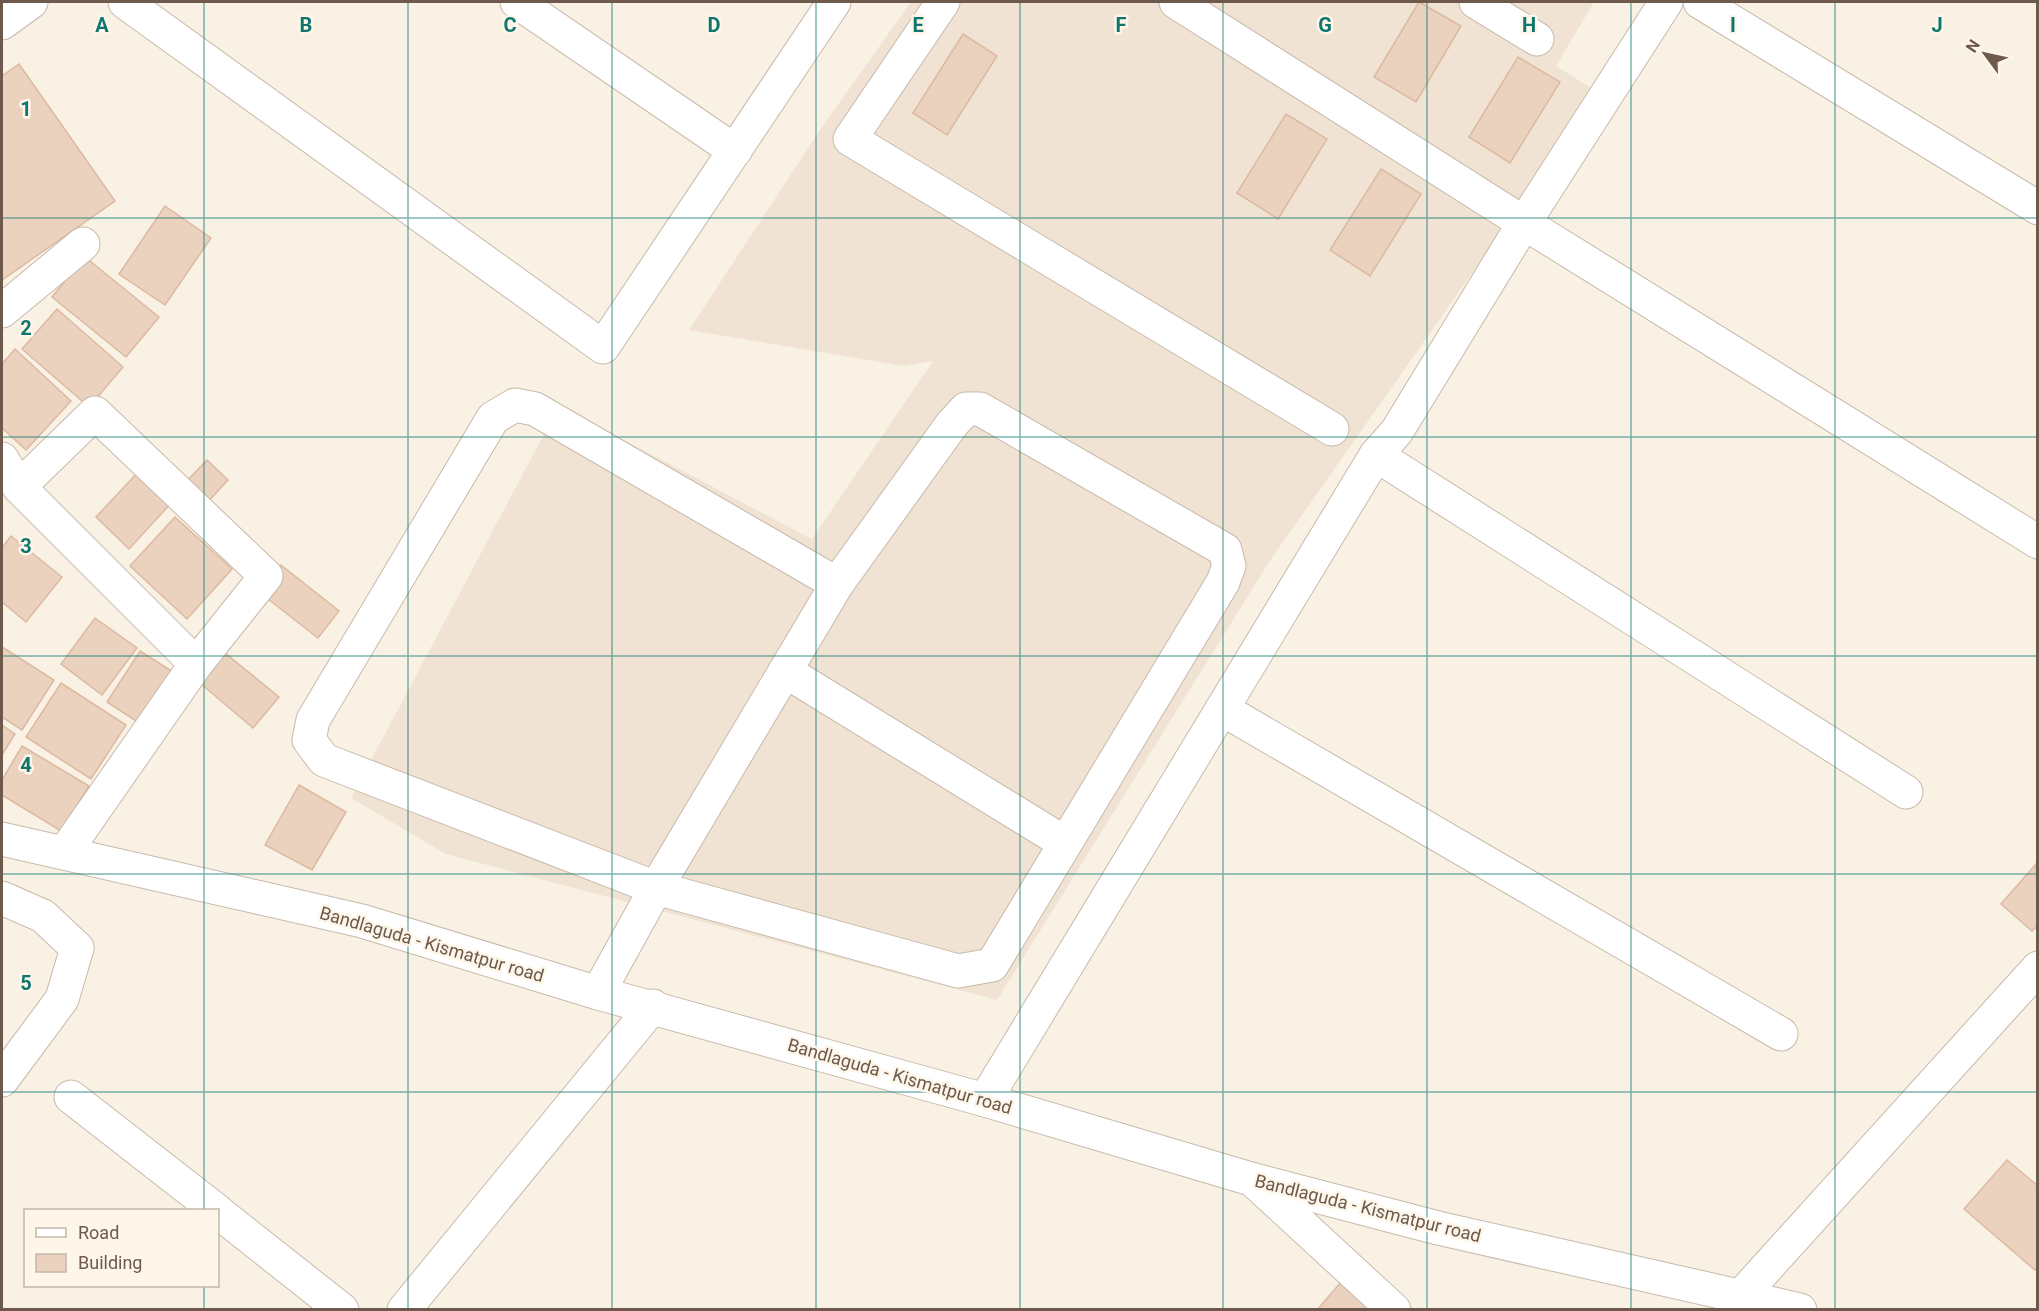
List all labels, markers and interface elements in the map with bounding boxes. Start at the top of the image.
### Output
text: A [95,13,109,37]
text: B [300,13,312,37]
text: C [503,13,517,37]
text: D [708,13,721,37]
text: E [912,13,924,37]
text: F [1116,13,1127,37]
text: G [1318,13,1332,37]
text: H [1522,13,1536,37]
text: I [1730,13,1736,37]
text: J [1931,13,1943,37]
north arrow [1955,24,2015,84]
text: N [1962,36,1984,56]
text: 1 [20,97,32,121]
text: 2 [20,316,32,340]
text: 3 [20,534,32,558]
text: 4 [20,753,32,777]
street label: Bandlaguda - Kismatpur road [317,902,547,986]
text: 5 [20,971,32,995]
street label: Bandlaguda - Kismatpur road [785,1034,1015,1118]
street label: Bandlaguda - Kismatpur road [1253,1170,1483,1246]
legend [24,1209,219,1287]
text: Road [78,1222,119,1243]
text: Building [78,1252,142,1273]

